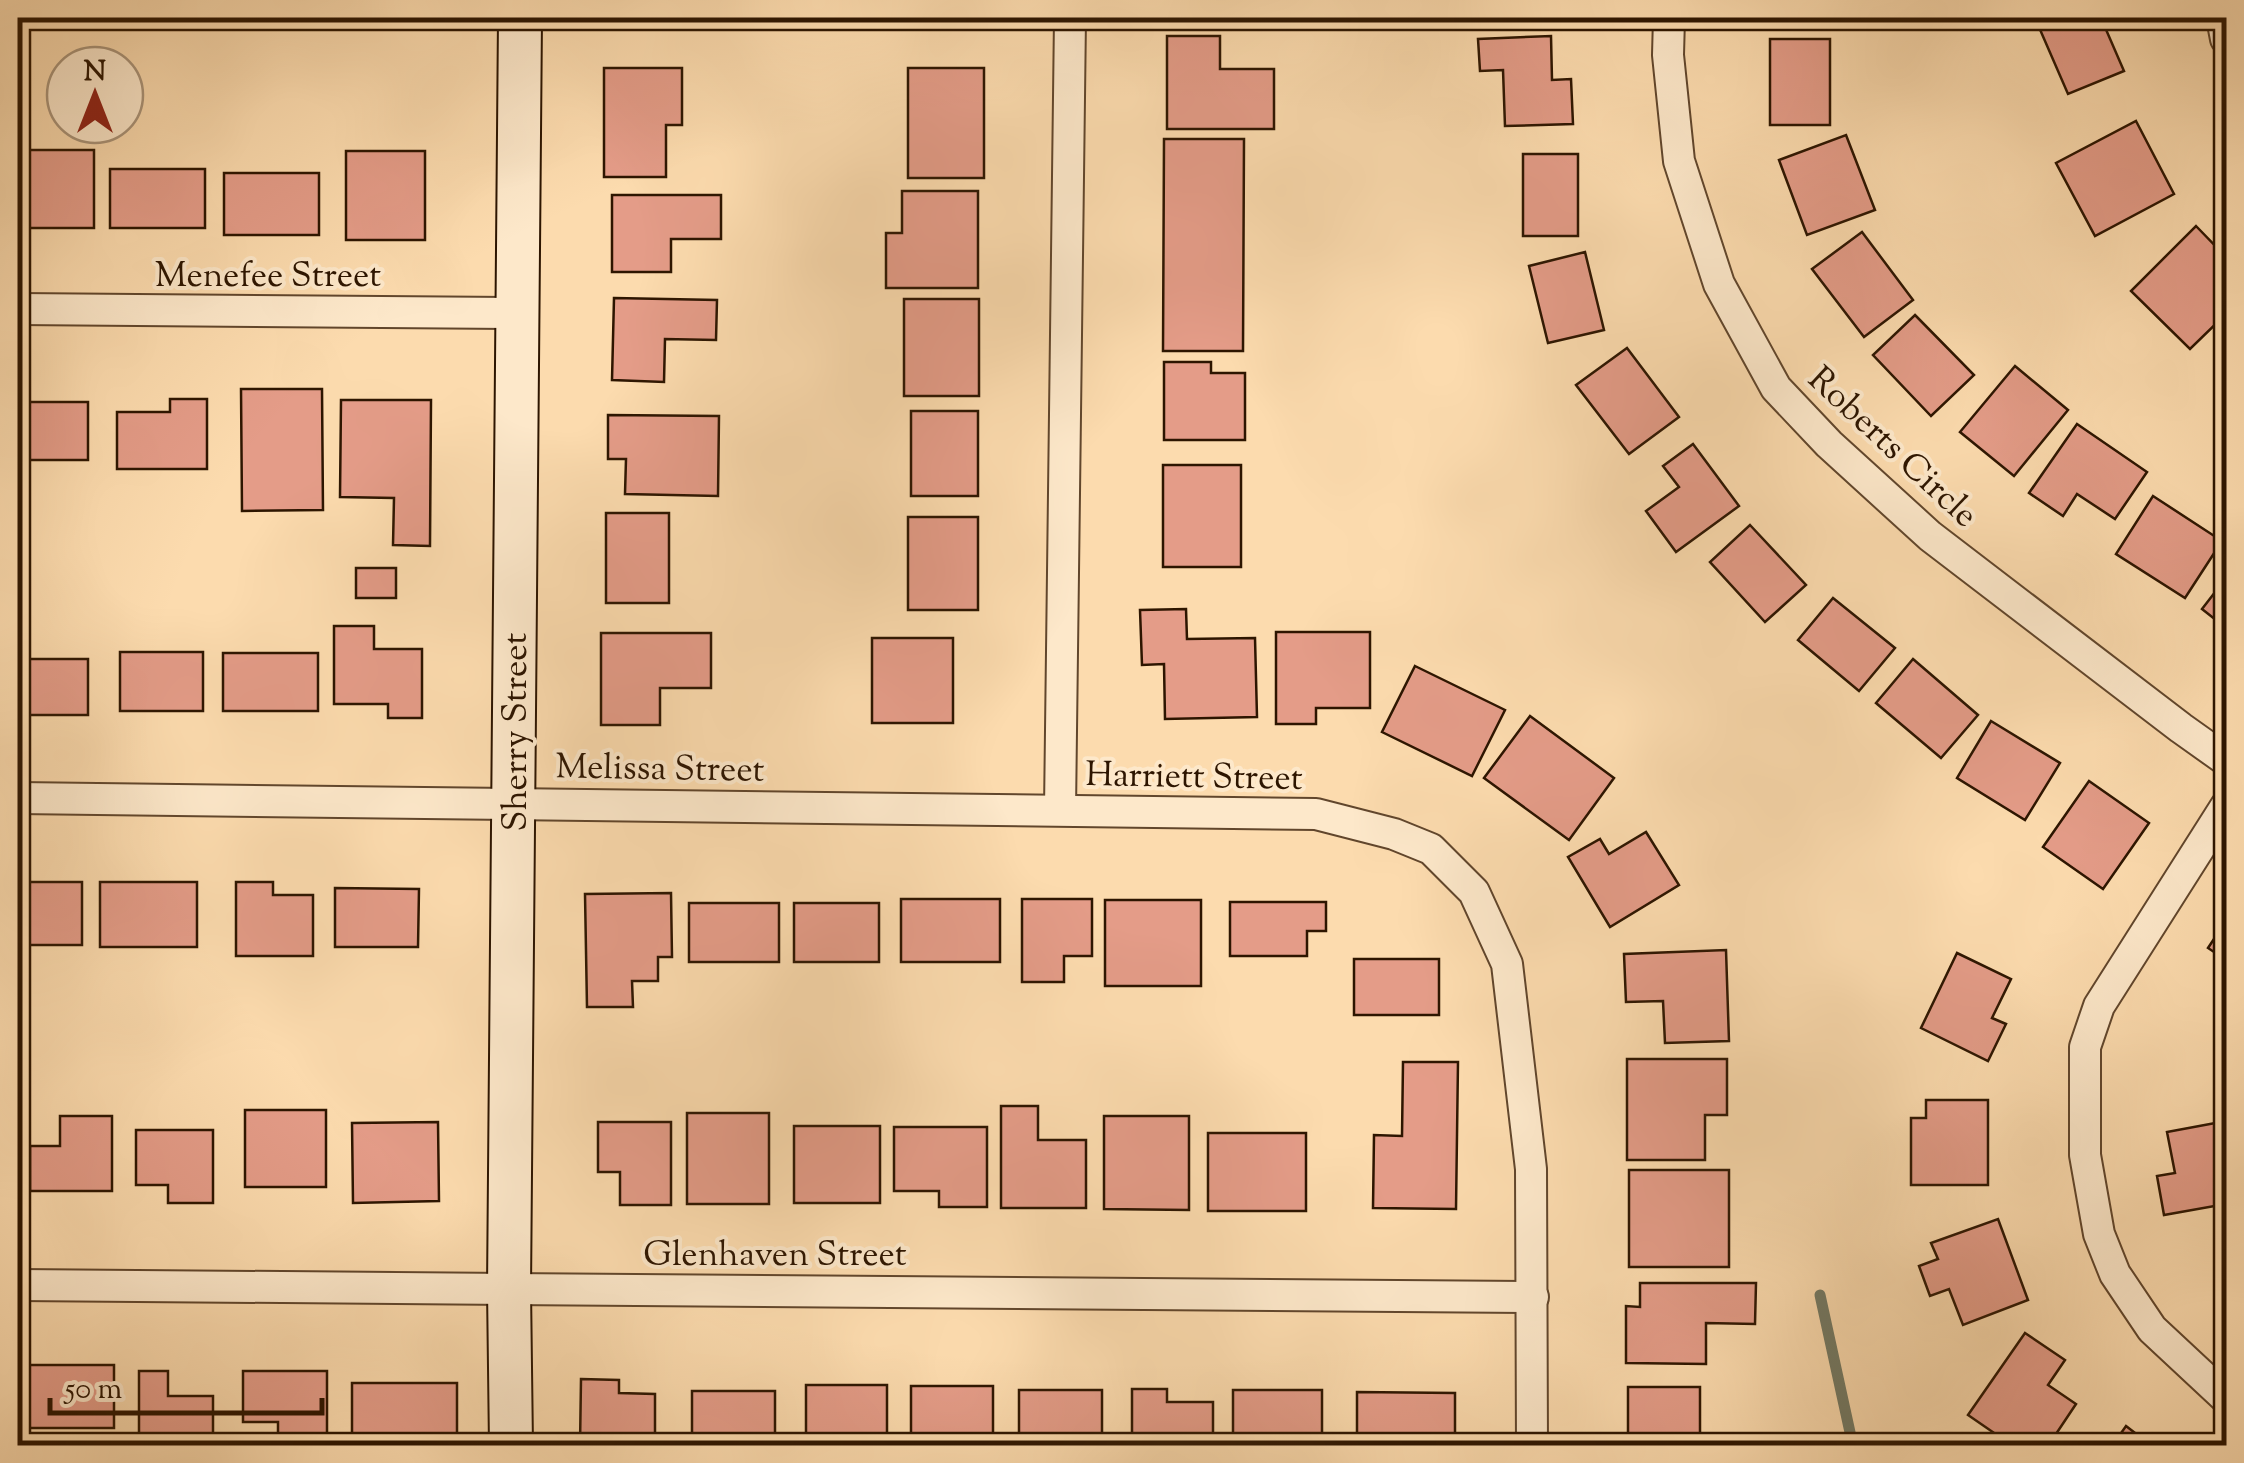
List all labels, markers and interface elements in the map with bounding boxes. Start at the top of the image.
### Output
north arrow [45,45,145,145]
text: N [84,53,106,93]
street label: Menefee Street [155,252,381,303]
street label: Roberts Circle [1795,356,1988,541]
street label: Sherry Street [492,633,543,831]
street label: Melissa Street [555,743,765,798]
street label: Harriett Street [1085,751,1303,806]
street label: Glenhaven Street [643,1231,907,1282]
scale bar [50,1353,322,1415]
text: 50 m [63,1369,123,1412]

